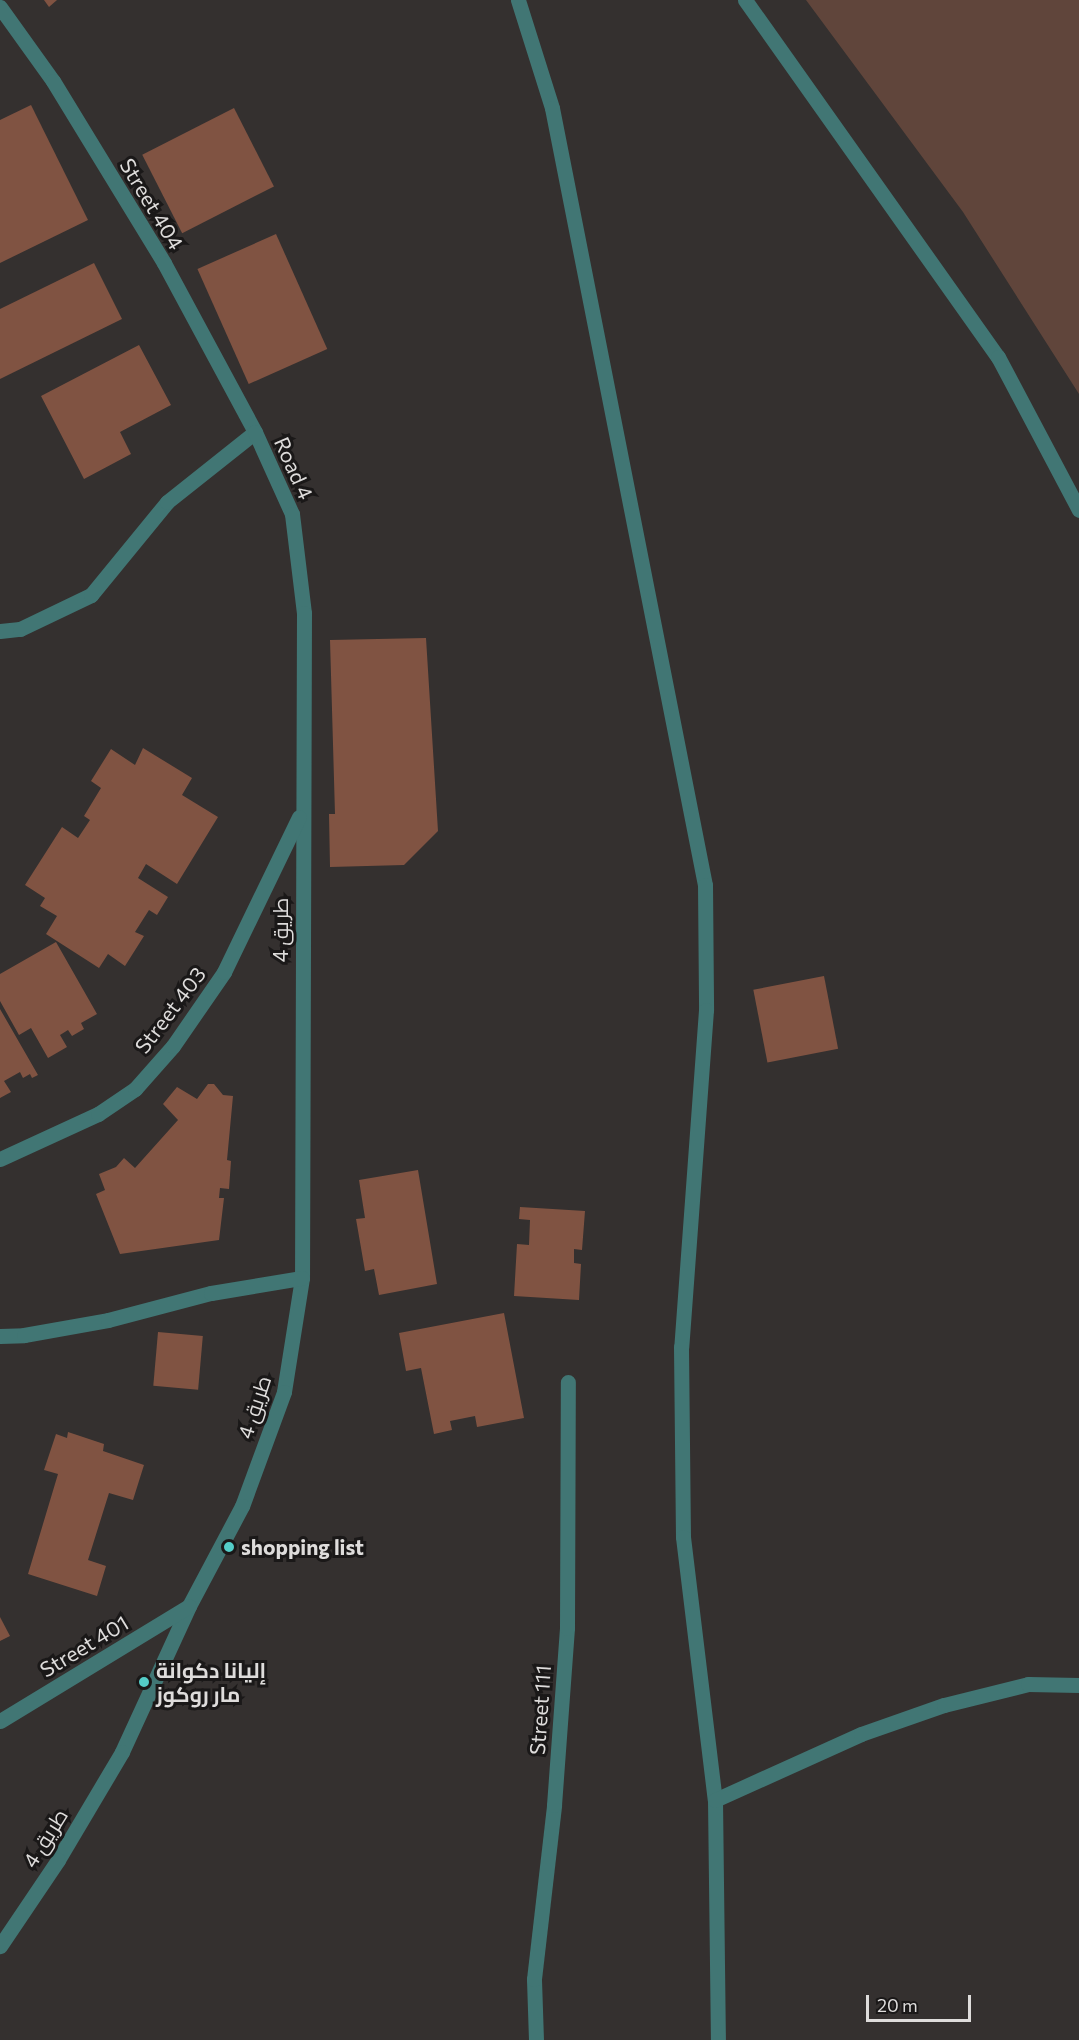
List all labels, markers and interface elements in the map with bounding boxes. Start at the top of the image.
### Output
street label: Street 404 [115,154,189,254]
street label: Road 4 [269,433,319,503]
street label: طريق 4 [267,898,293,962]
street label: Street 403 [129,962,211,1058]
street label: طريق 4 [232,1372,276,1442]
place label: shopping list [241,1534,364,1560]
marker: shopping list [222,1540,236,1554]
street label: Street 401 [35,1610,133,1682]
place label: إليانا دكوانة مار روكوز [156,1657,266,1707]
street label: Street 111 [524,1664,556,1756]
marker: إليانا دكوانة مار روكوز [137,1675,151,1689]
street label: طريق 4 [17,1804,73,1872]
scale bar [869,1983,974,2021]
text: 20 m [877,1994,918,2016]

